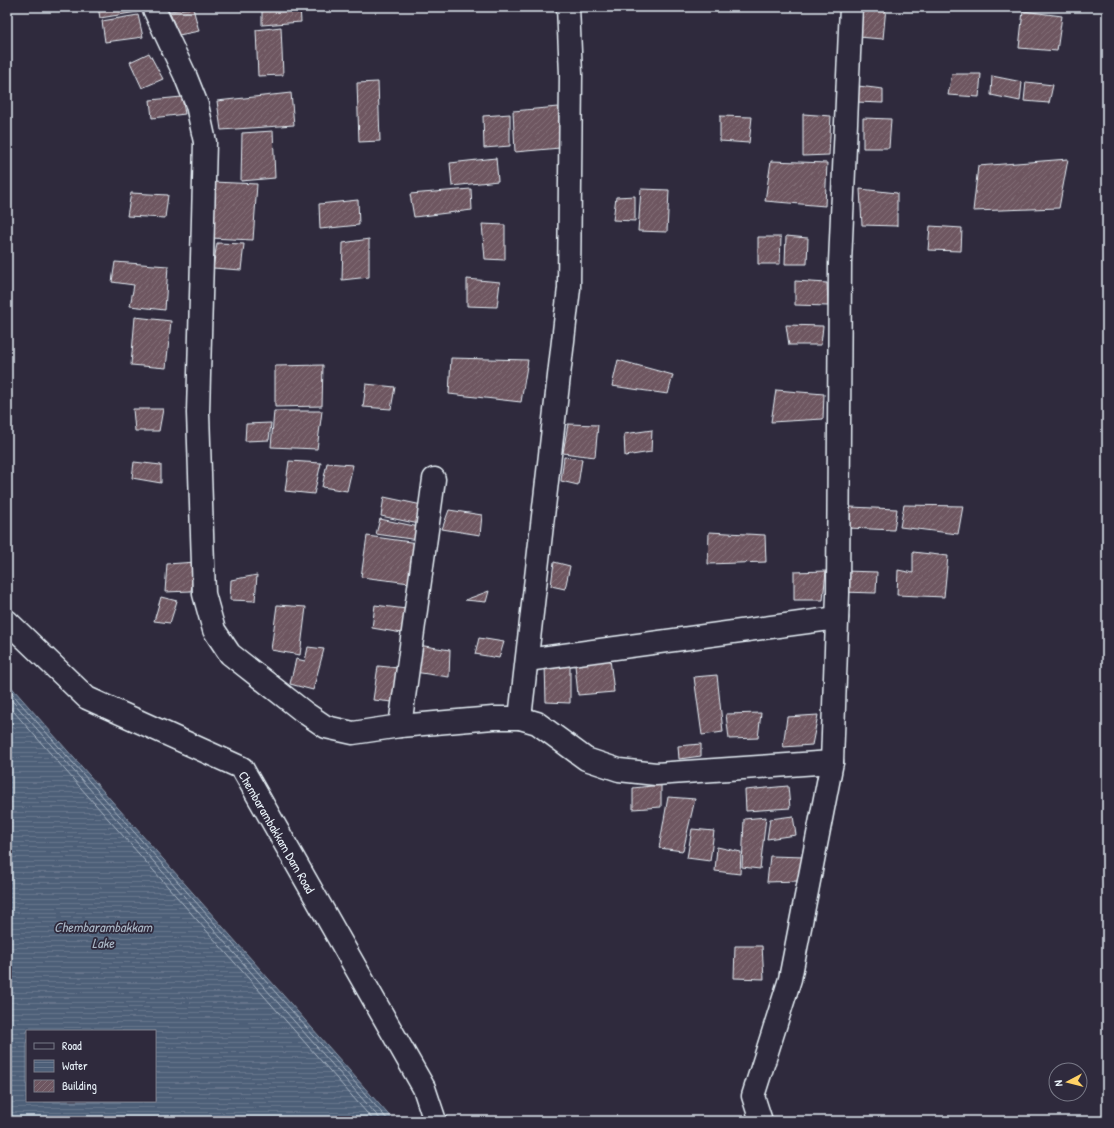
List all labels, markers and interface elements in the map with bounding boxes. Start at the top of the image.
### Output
street label: Chembarambakkam Dam Road [235,767,319,897]
water label: Chembarambakkam Lake [54,917,153,952]
legend [26,1030,156,1102]
text: Road [62,1037,82,1054]
text: Water [62,1057,88,1074]
north arrow [1048,1062,1088,1102]
text: Building [62,1077,97,1094]
text: N [1051,1079,1065,1087]

